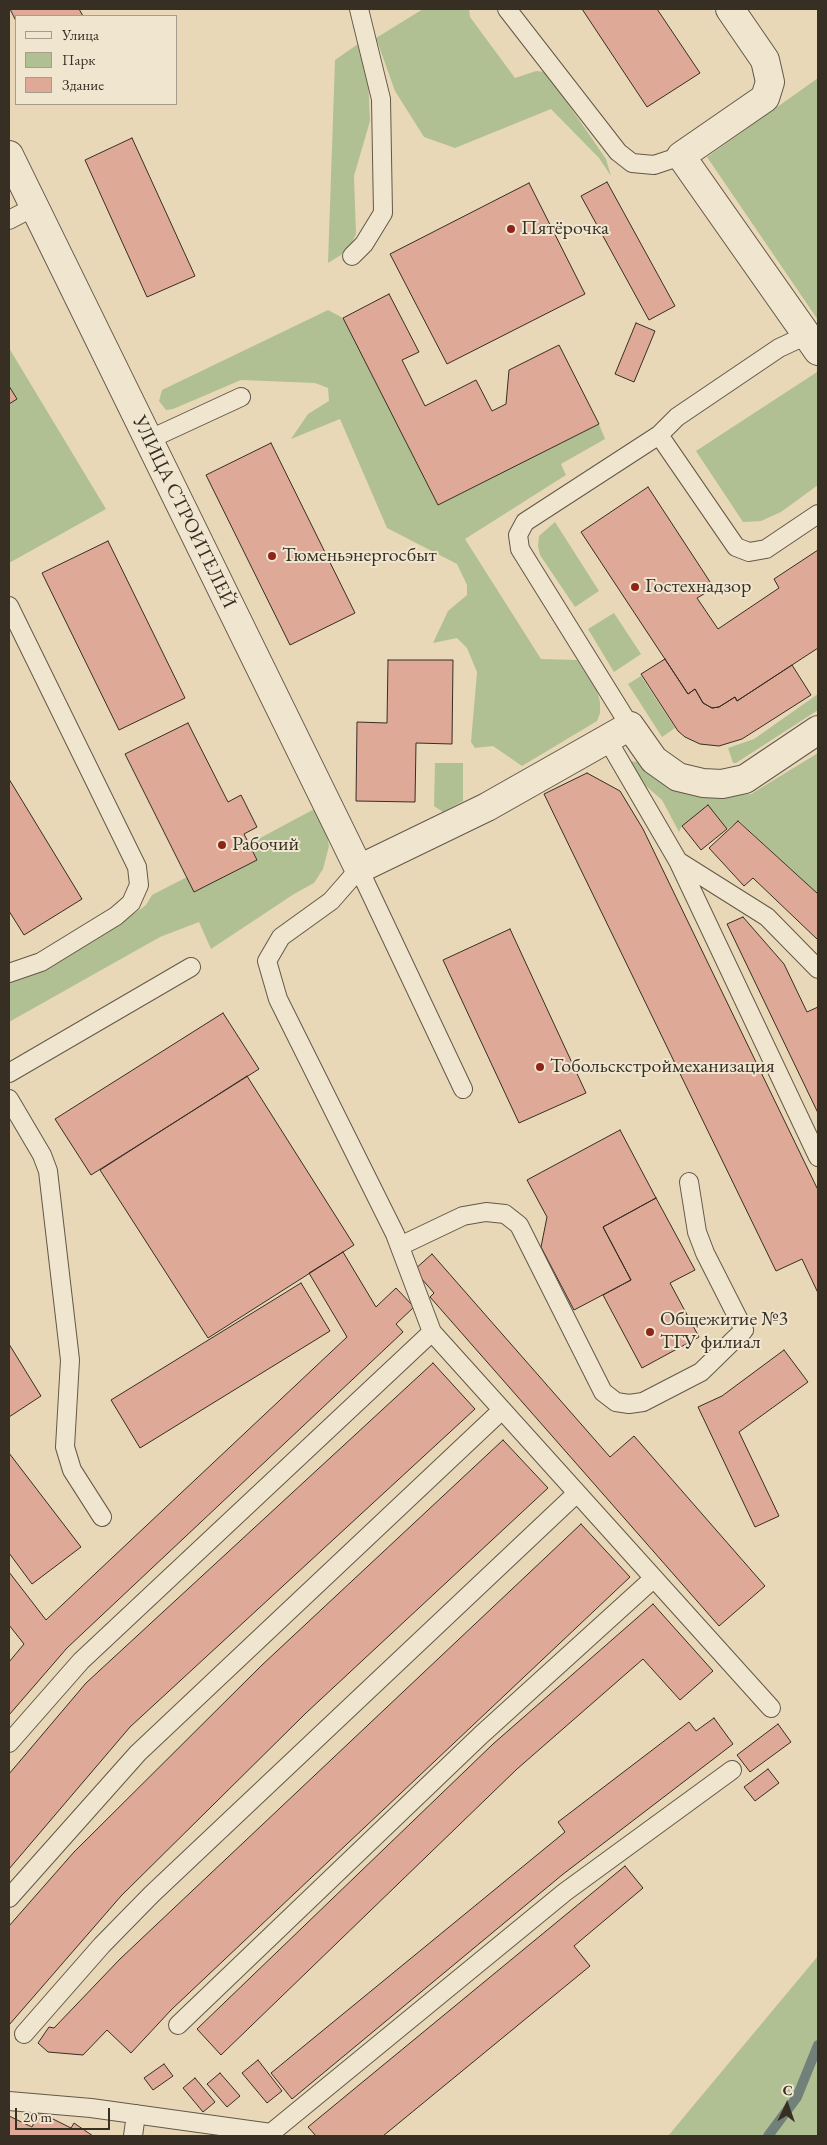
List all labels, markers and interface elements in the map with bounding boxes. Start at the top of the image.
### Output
legend [15,15,178,105]
text: Улица [62,25,99,44]
text: Парк [62,50,95,69]
text: Здание [62,75,104,94]
place label: Пятёрочка [521,217,609,241]
marker: Пятёрочка [505,223,517,235]
street label: УЛИЦА СТРОИТЕЛЕЙ [127,412,241,612]
place label: Тюменьэнергосбыт [282,544,437,568]
marker: Тюменьэнергосбыт [266,550,278,562]
place label: Гостехнадзор [645,575,751,599]
marker: Гостехнадзор [629,581,641,593]
place label: Рабочий [232,833,299,857]
marker: Рабочий [216,839,228,851]
place label: Тобольскстроймеханизация [550,1055,775,1079]
marker: Тобольскстроймеханизация [534,1061,546,1073]
place label: Общежитие №3 ТГУ филиал [660,1308,788,1355]
marker: Общежитие №3 ТГУ филиал [644,1326,656,1338]
north arrow [762,2080,812,2130]
text: С [782,2081,793,2099]
scale bar [18,2098,112,2130]
text: 20 m [23,2107,52,2126]

